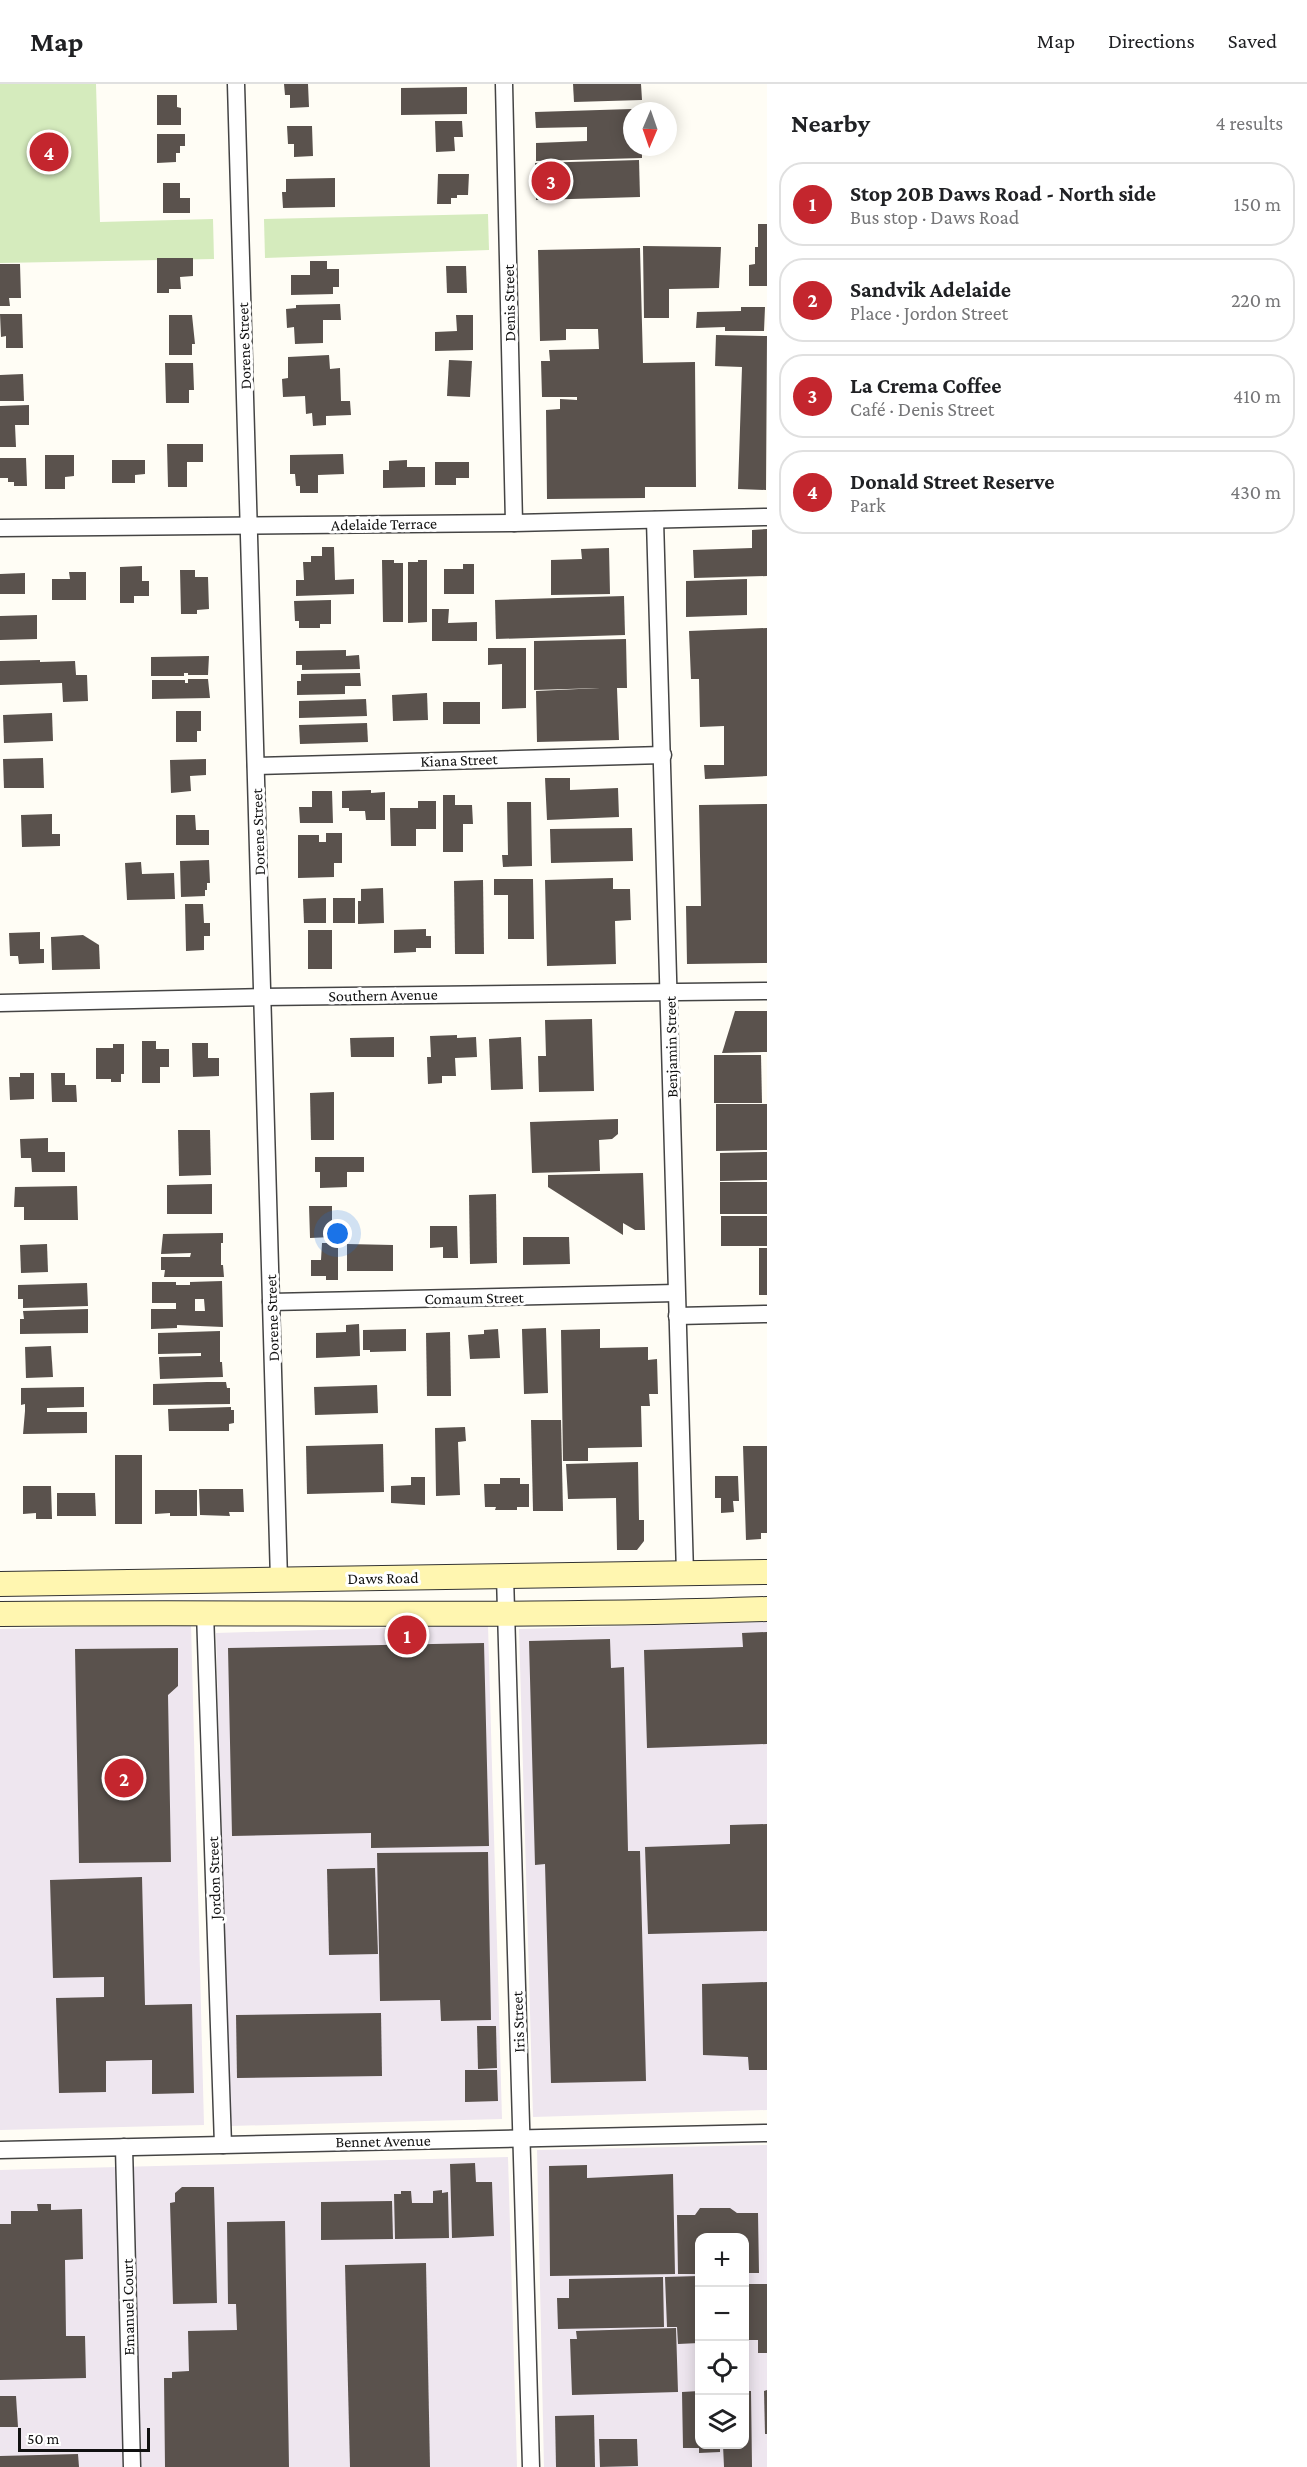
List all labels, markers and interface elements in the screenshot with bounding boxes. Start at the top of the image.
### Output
text: Map [30,26,83,57]
text: Map [1037,29,1075,53]
text: Directions [1108,29,1195,53]
text: Saved [1228,29,1277,53]
north arrow [623,102,677,156]
text: Nearby [791,109,870,138]
text: 4 results [1216,112,1283,134]
pin: 4 [29,130,68,174]
pin: 3 [532,158,570,204]
text: Stop 20B Daws Road - North side [850,181,1156,206]
text: 1 [809,193,816,215]
text: 150 m [1234,193,1281,215]
text: Bus stop · Daws Road [850,206,1019,228]
street label: Denis Street [500,264,518,342]
text: Sandvik Adelaide [850,277,1011,302]
text: 2 [807,289,818,311]
text: 220 m [1231,289,1281,311]
street label: Dorene Street [234,301,254,390]
text: Place · Jordon Street [850,302,1008,324]
text: La Crema Coffee [850,373,1001,398]
text: 3 [808,385,817,407]
text: 410 m [1233,385,1281,407]
text: Café · Denis Street [850,398,994,420]
text: Donald Street Reserve [850,469,1054,494]
text: 4 [807,481,818,503]
text: 430 m [1230,481,1281,503]
text: Park [850,494,886,516]
street label: Adelaide Terrace [331,515,437,533]
street label: Kiana Street [420,750,499,770]
street label: Dorene Street [248,787,268,876]
street label: Southern Avenue [328,986,438,1004]
street label: Benjamin Street [662,995,681,1098]
your location [323,1219,352,1248]
street label: Dorene Street [262,1273,282,1362]
street label: Comaum Street [424,1289,525,1307]
street label: Daws Road [347,1569,419,1587]
pin: 1 [388,1612,426,1658]
pin: 2 [104,1756,144,1800]
street label: Jordon Street [204,1835,225,1922]
street label: Iris Street [508,1990,528,2053]
street label: Bennet Avenue [335,2132,431,2150]
map controls [695,2233,749,2449]
button: + [695,2233,749,2287]
street label: Emanuel Court [119,2258,137,2356]
button: − [695,2287,749,2341]
button: locate [695,2341,749,2395]
button: layers [695,2395,749,2449]
scale bar [18,2425,150,2452]
text: 50 m [27,2430,59,2447]

